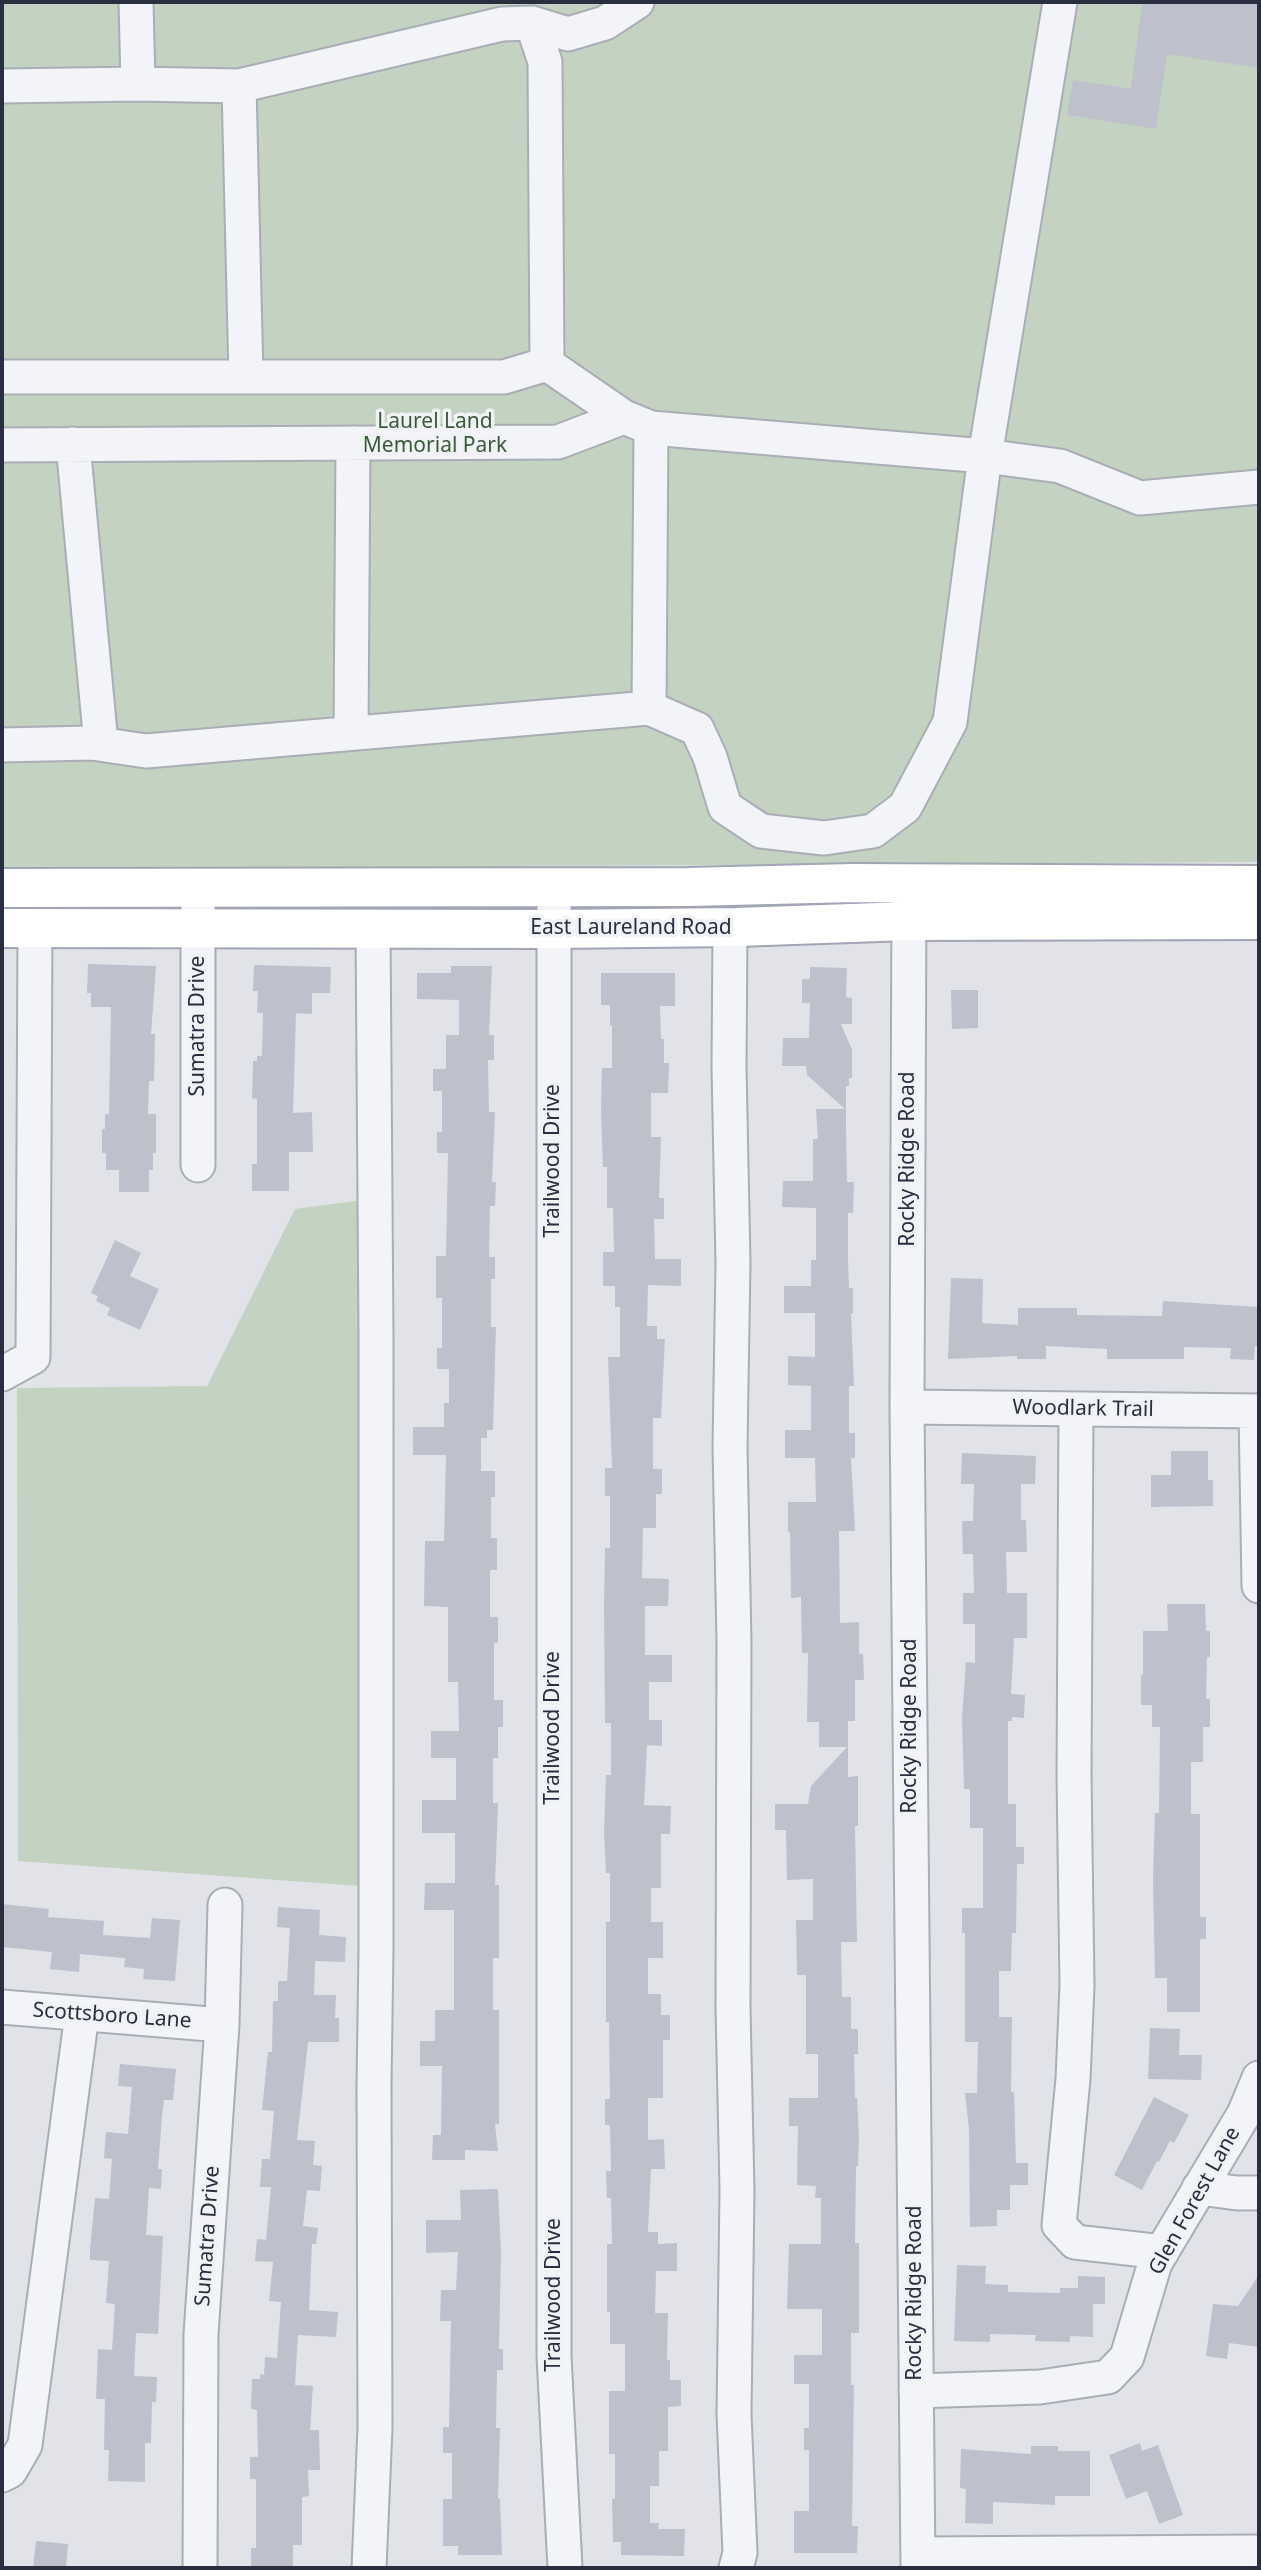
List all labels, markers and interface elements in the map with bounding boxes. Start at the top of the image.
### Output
park label: Laurel Land Memorial Park [363,409,507,459]
street label: East Laureland Road [530,915,732,941]
street label: Sumatra Drive [185,956,211,1096]
street label: Rocky Ridge Road [895,1071,921,1247]
street label: Trailwood Drive [540,1084,566,1238]
street label: Woodlark Trail [1012,1395,1154,1423]
street label: Rocky Ridge Road [897,1638,923,1814]
street label: Trailwood Drive [540,1651,566,1805]
street label: Scottsboro Lane [32,1998,192,2034]
street label: Glen Forest Lane [1144,2123,1246,2279]
street label: Sumatra Drive [191,2165,225,2307]
street label: Rocky Ridge Road [902,2205,928,2381]
street label: Trailwood Drive [541,2218,567,2372]

